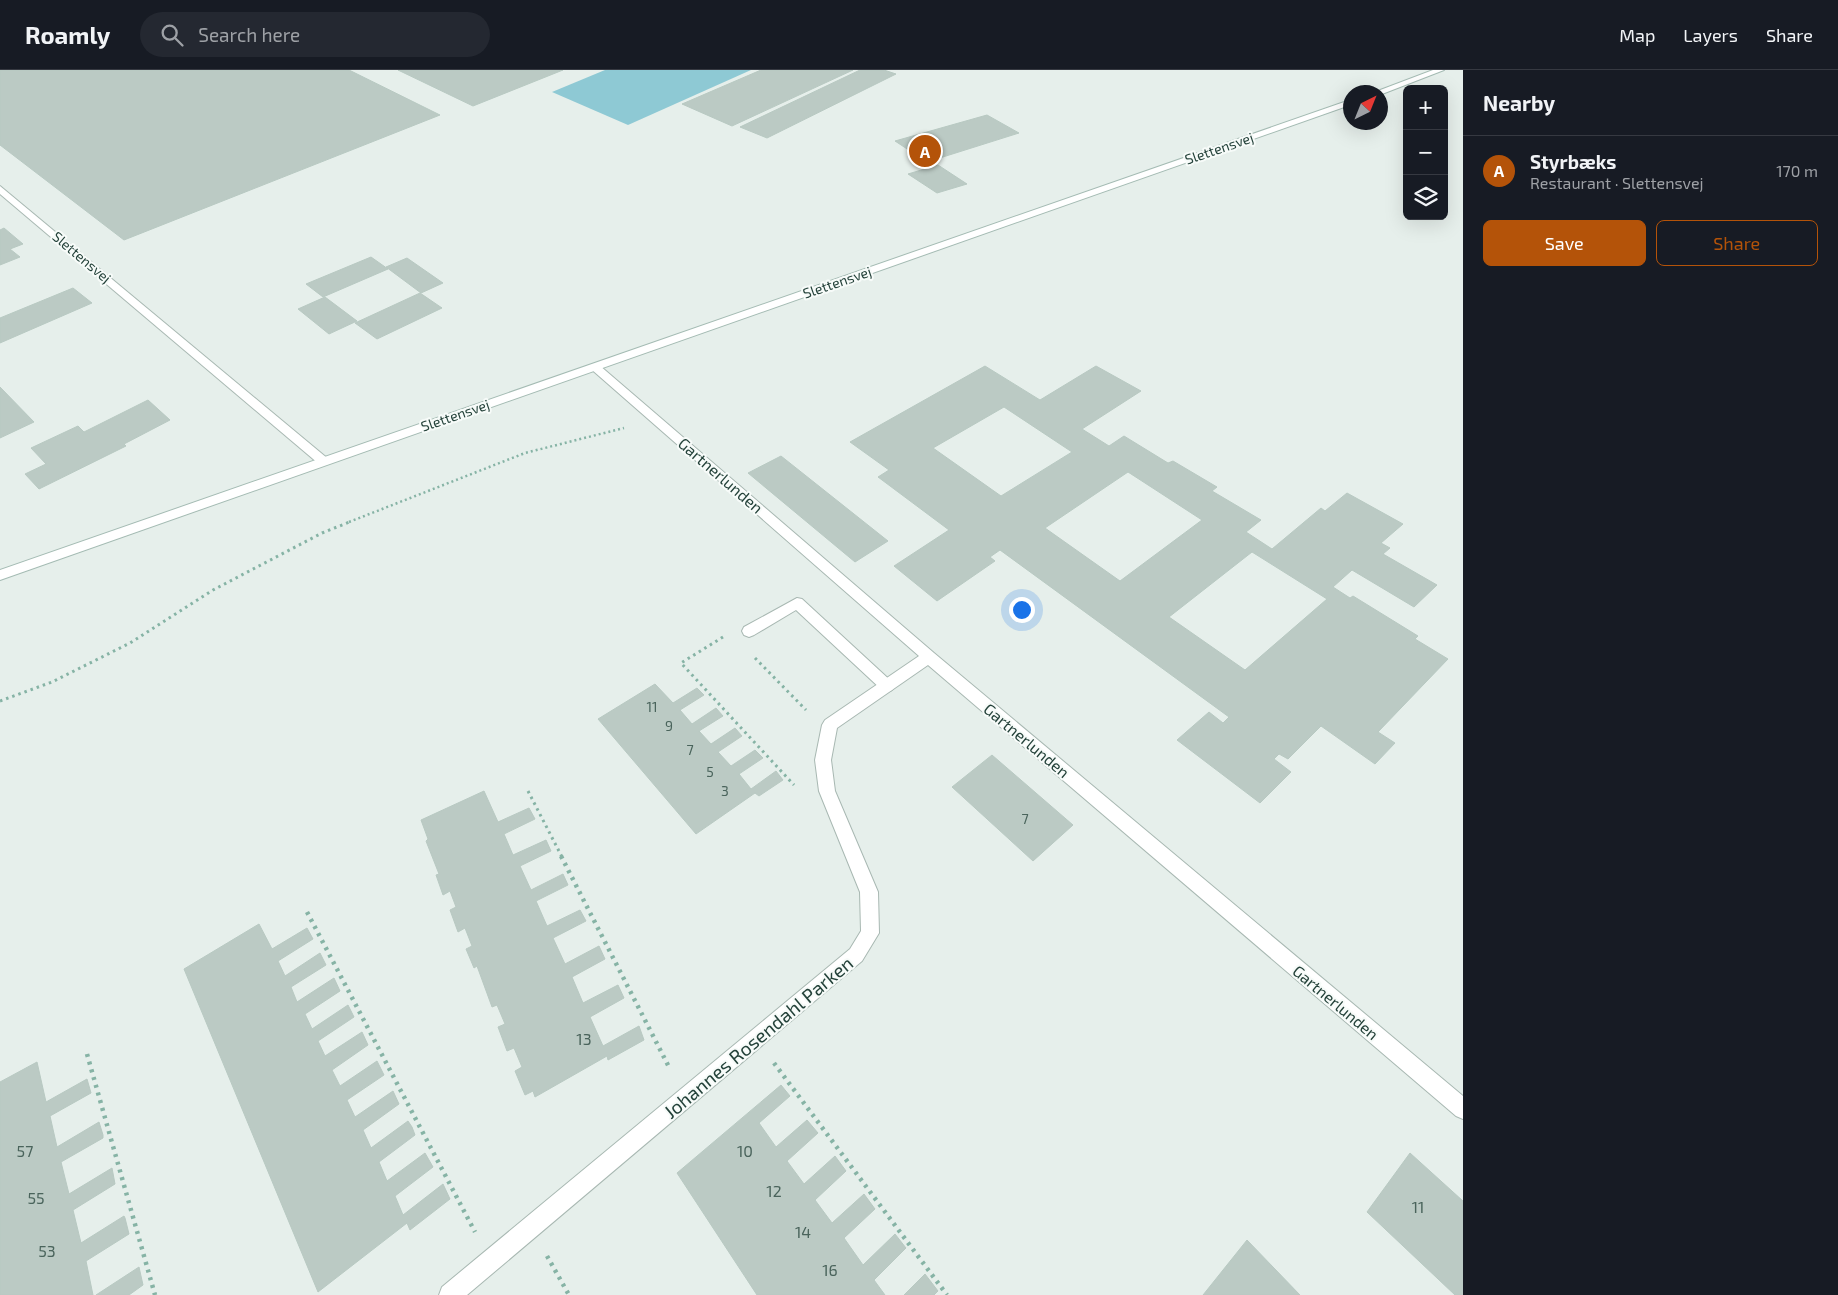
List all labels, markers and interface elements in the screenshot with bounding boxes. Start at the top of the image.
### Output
search box [140,12,490,57]
text: Roamly [25,20,110,49]
icon: search [158,21,186,49]
text: Search here [198,23,300,46]
text: Map [1619,24,1655,46]
text: Layers [1683,24,1738,46]
text: Share [1766,24,1813,46]
north arrow [1343,85,1388,130]
map controls [1403,85,1448,220]
button: + [1403,85,1448,130]
text: Nearby [1483,90,1555,115]
street label: Slettensvej [1183,128,1255,168]
button: − [1403,130,1448,175]
pin: A [909,132,941,170]
text: Styrbæks [1530,150,1616,173]
text: A [1494,161,1504,180]
text: 170 m [1776,161,1818,180]
text: Restaurant · Slettensvej [1530,173,1704,192]
button: layers [1403,175,1448,220]
button: Save [1483,220,1646,266]
button: Share [1656,220,1818,266]
street label: Slettensvej [49,228,115,286]
street label: Slettensvej [801,262,873,302]
street label: Slettensvej [419,395,491,435]
street label: Gartnerlunden [675,433,767,517]
your location [1009,597,1035,623]
house number: 11 [646,698,658,715]
street label: Gartnerlunden [980,699,1074,781]
house number: 9 [665,717,673,734]
house number: 7 [686,741,694,758]
house number: 5 [706,763,714,780]
house number: 3 [721,782,729,799]
house number: 7 [1021,810,1029,827]
street label: Johannes Rosendahl Parken [659,951,857,1123]
street label: Gartnerlunden [1289,961,1383,1043]
house number: 13 [576,1029,592,1048]
house number: 57 [17,1141,33,1160]
house number: 10 [737,1141,753,1160]
house number: 12 [766,1181,782,1200]
house number: 55 [27,1188,45,1207]
house number: 11 [1412,1197,1424,1216]
house number: 14 [795,1222,811,1241]
house number: 53 [38,1241,56,1260]
house number: 16 [822,1260,838,1279]

